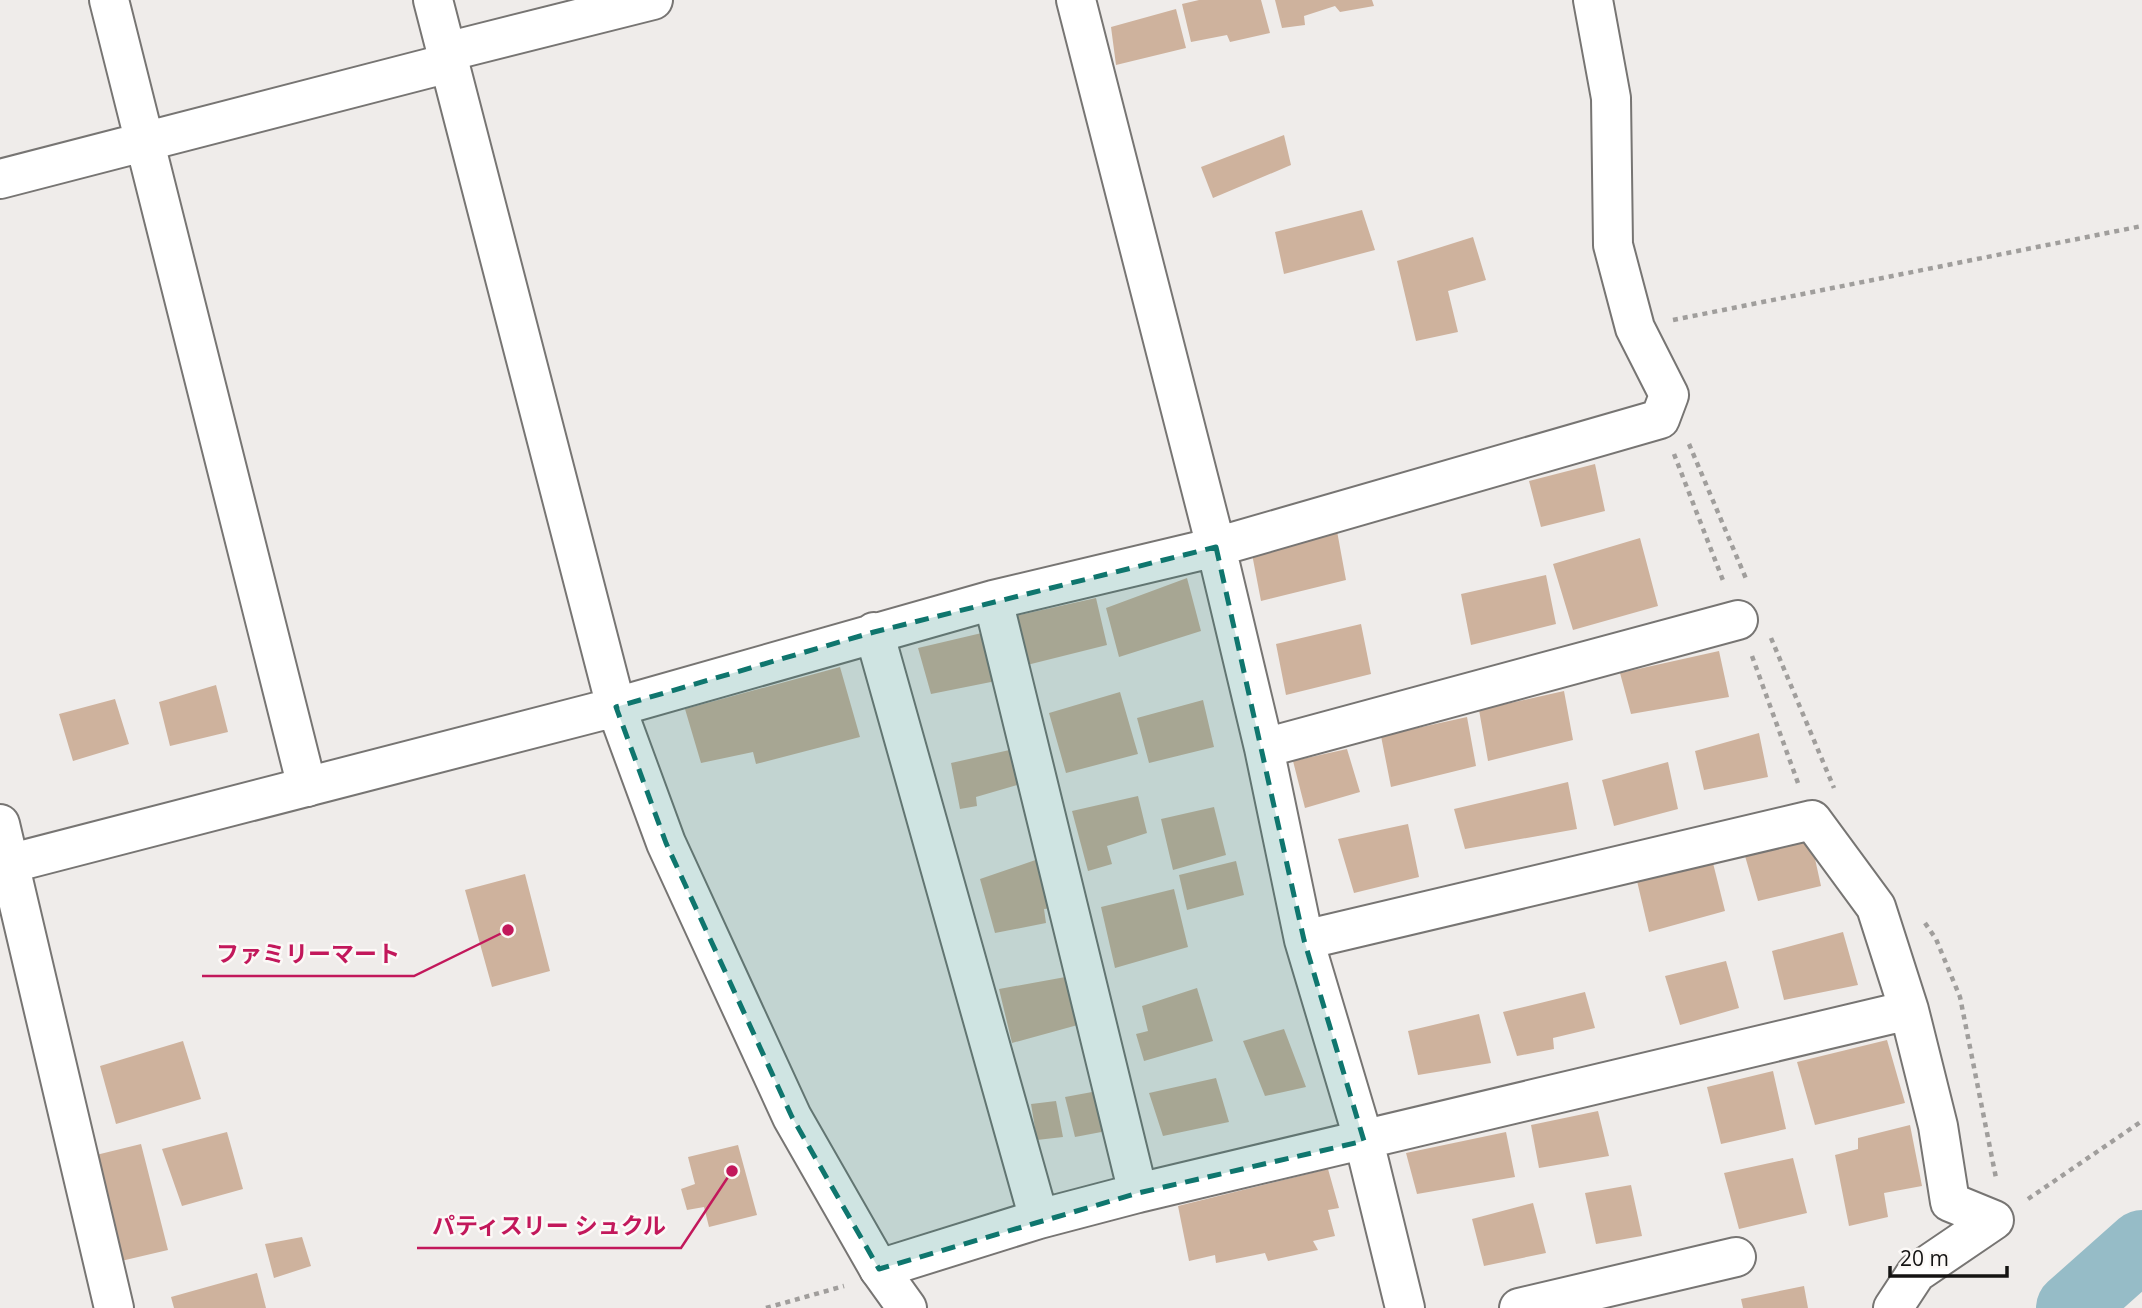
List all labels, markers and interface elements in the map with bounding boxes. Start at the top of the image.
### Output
callout: ファミリーマート [202,932,414,976]
text: ファミリーマート [216,937,400,969]
callout: パティスリー シュクル [417,1204,681,1248]
text: パティスリー シュクル [432,1209,666,1241]
scale bar [1890,1234,2007,1278]
text: 20 m [1900,1244,1949,1272]

